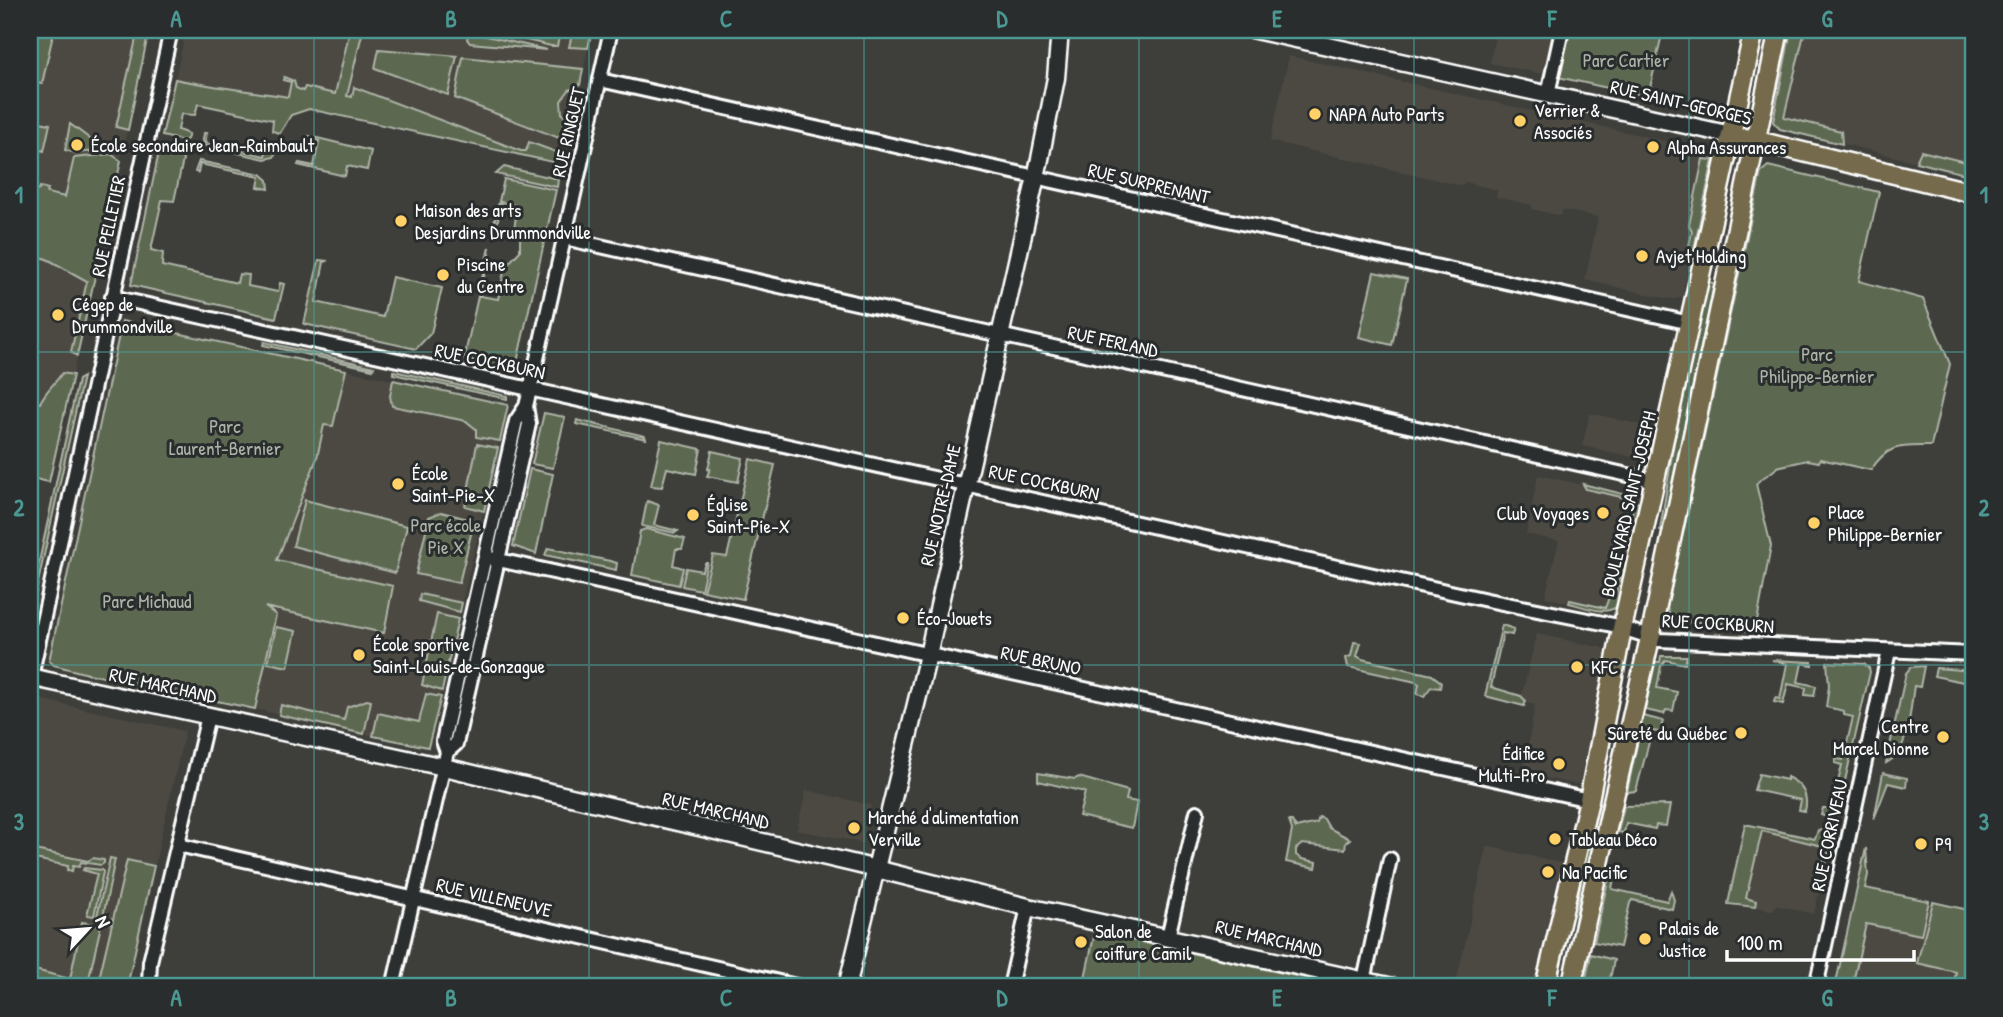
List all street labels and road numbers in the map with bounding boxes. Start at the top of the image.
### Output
street label: RUE SAINT-GEORGES [1608,73,1754,131]
street label: RUE RINGUET [545,83,591,180]
street label: RUE SURPRENANT [1086,156,1214,210]
street label: RUE PELLETIER [85,173,131,279]
street label: RUE FERLAND [1066,319,1160,363]
street label: RUE COCKBURN [433,337,547,385]
street label: BOULEVARD SAINT-JOSEPH [1594,408,1662,599]
street label: RUE NOTRE-DAME [913,441,967,568]
street label: RUE COCKBURN [987,458,1101,506]
street label: RUE COCKBURN [1661,607,1775,639]
street label: RUE BRUNO [999,639,1083,681]
street label: RUE MARCHAND [107,661,219,709]
street label: RUE CORRIVEAU [1805,777,1853,893]
street label: RUE MARCHAND [660,785,772,835]
street label: RUE VILLENEUVE [434,871,555,923]
street label: RUE MARCHAND [1213,913,1325,963]

